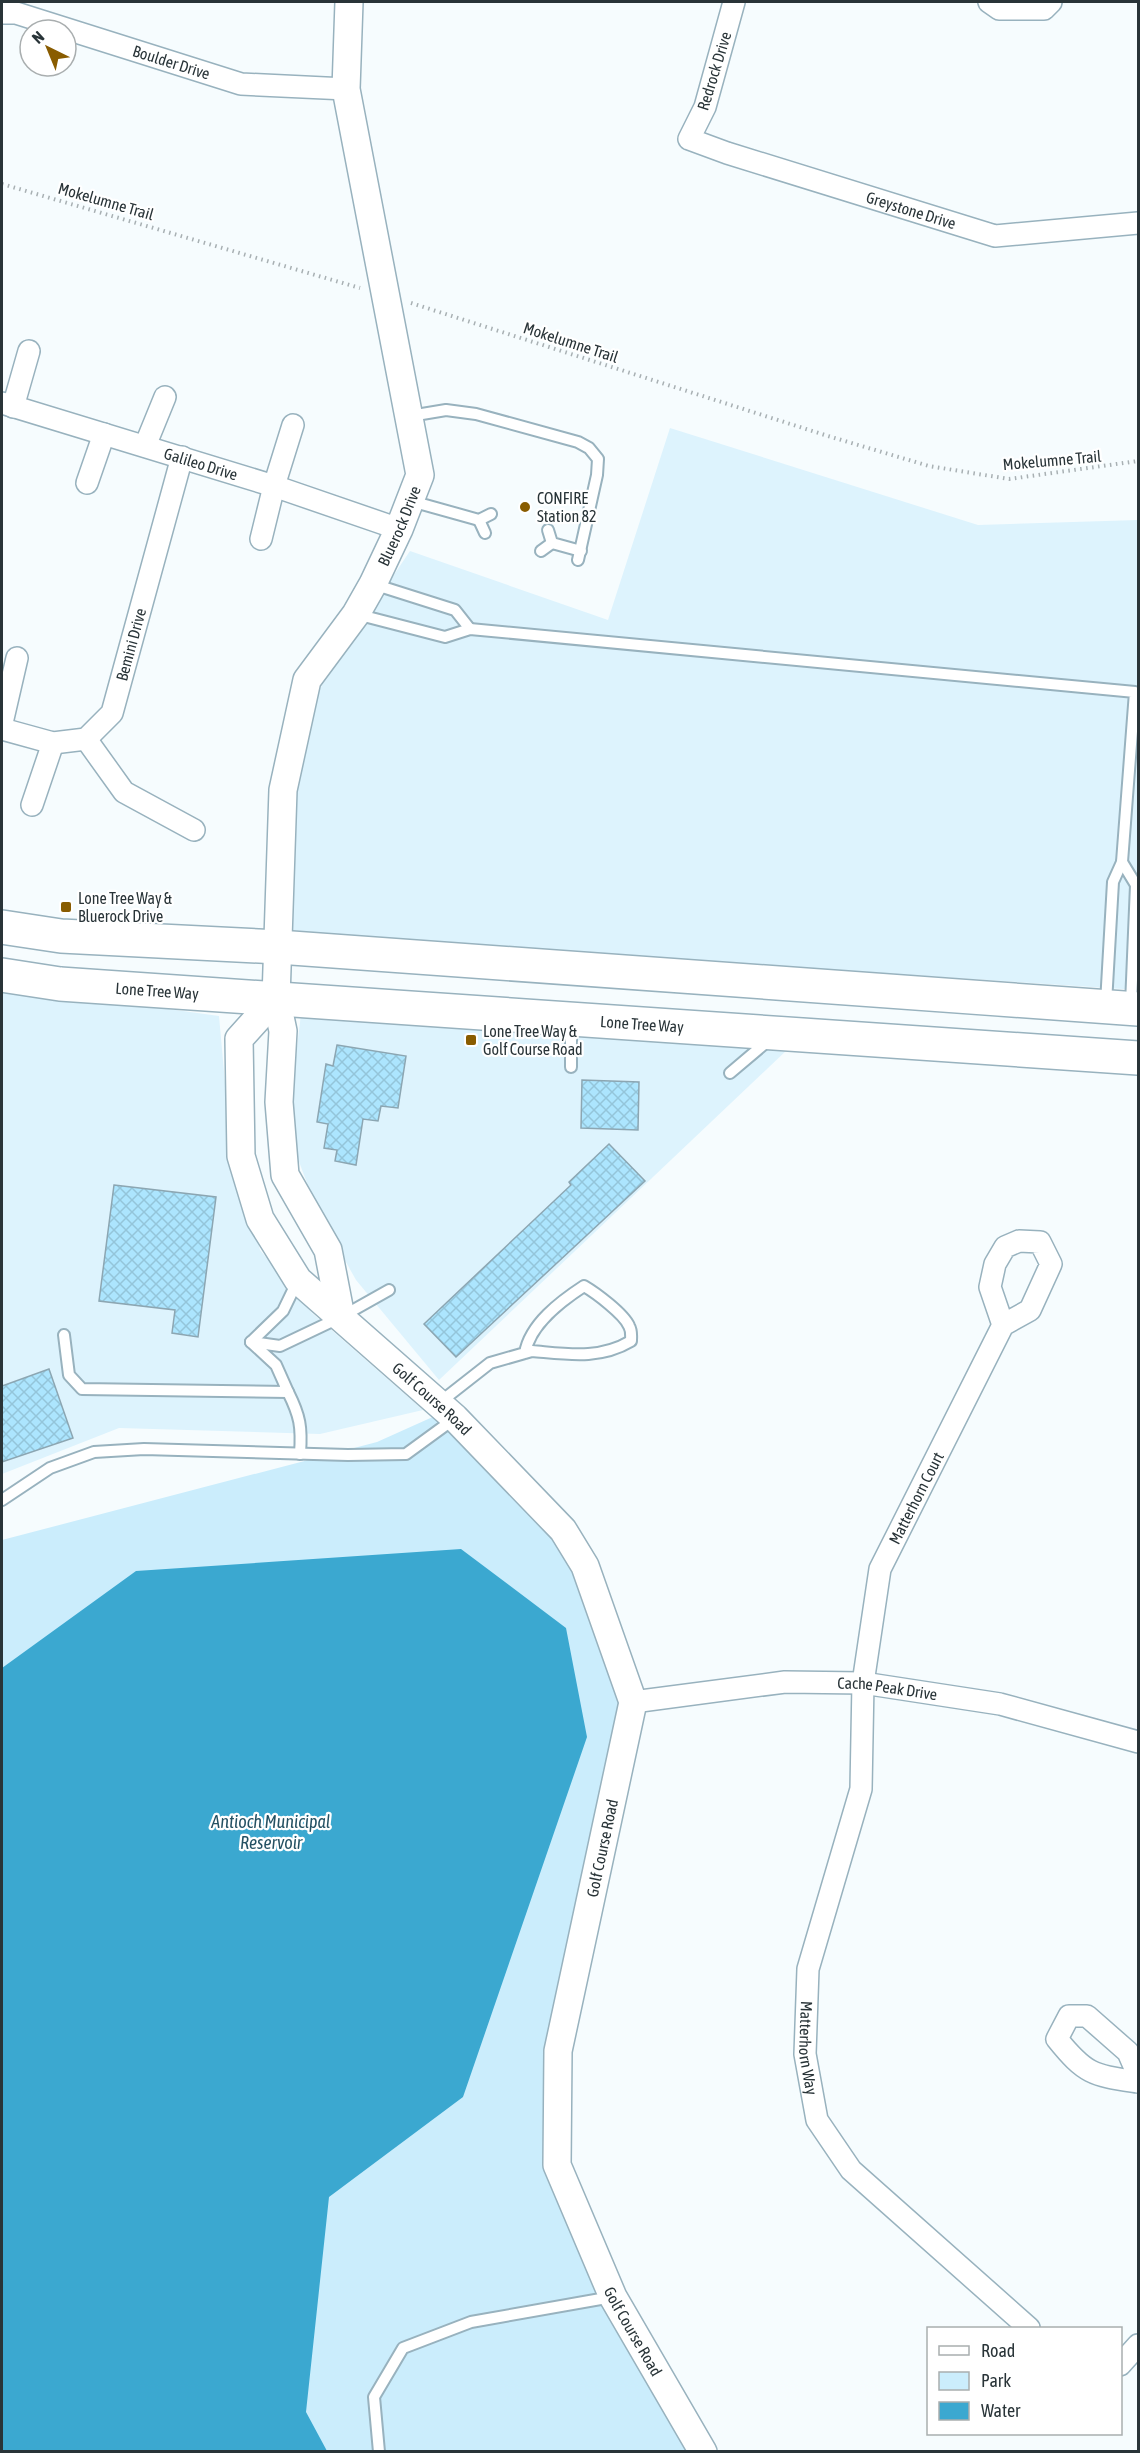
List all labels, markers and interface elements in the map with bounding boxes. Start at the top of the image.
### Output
north arrow [18,18,78,78]
text: N [28,27,47,47]
street label: Redrock Drive [694,30,734,112]
street label: Boulder Drive [131,41,212,83]
street label: Mokelumne Trail [56,179,157,223]
street label: Greystone Drive [864,188,958,232]
street label: Mokelumne Trail [521,318,621,366]
street label: Galileo Drive [162,444,240,483]
street label: Mokelumne Trail [1002,447,1103,473]
street label: Bluerock Drive [374,483,424,569]
place label: CONFIRE Station 82 [537,489,597,525]
marker: CONFIRE Station 82 [518,500,532,514]
street label: Bemini Drive [112,606,149,683]
place label: Lone Tree Way & Bluerock Drive [78,889,173,925]
marker: Lone Tree Way & Bluerock Drive [59,900,73,914]
street label: Lone Tree Way [115,979,200,1004]
street label: Lone Tree Way [600,1012,685,1037]
place label: Lone Tree Way & Golf Course Road [483,1022,583,1058]
marker: Lone Tree Way & Golf Course Road [464,1033,478,1047]
street label: Golf Course Road [389,1359,475,1439]
street label: Matterhorn Court [885,1449,947,1547]
street label: Cache Peak Drive [837,1674,938,1703]
street label: Golf Course Road [583,1797,621,1899]
water label: Antioch Municipal Reservoir [210,1811,331,1853]
street label: Matterhorn Way [796,2001,821,2097]
street label: Golf Course Road [601,2284,666,2379]
legend [927,2327,1122,2435]
text: Road [981,2340,1015,2361]
text: Park [981,2370,1011,2391]
text: Water [981,2400,1021,2421]

